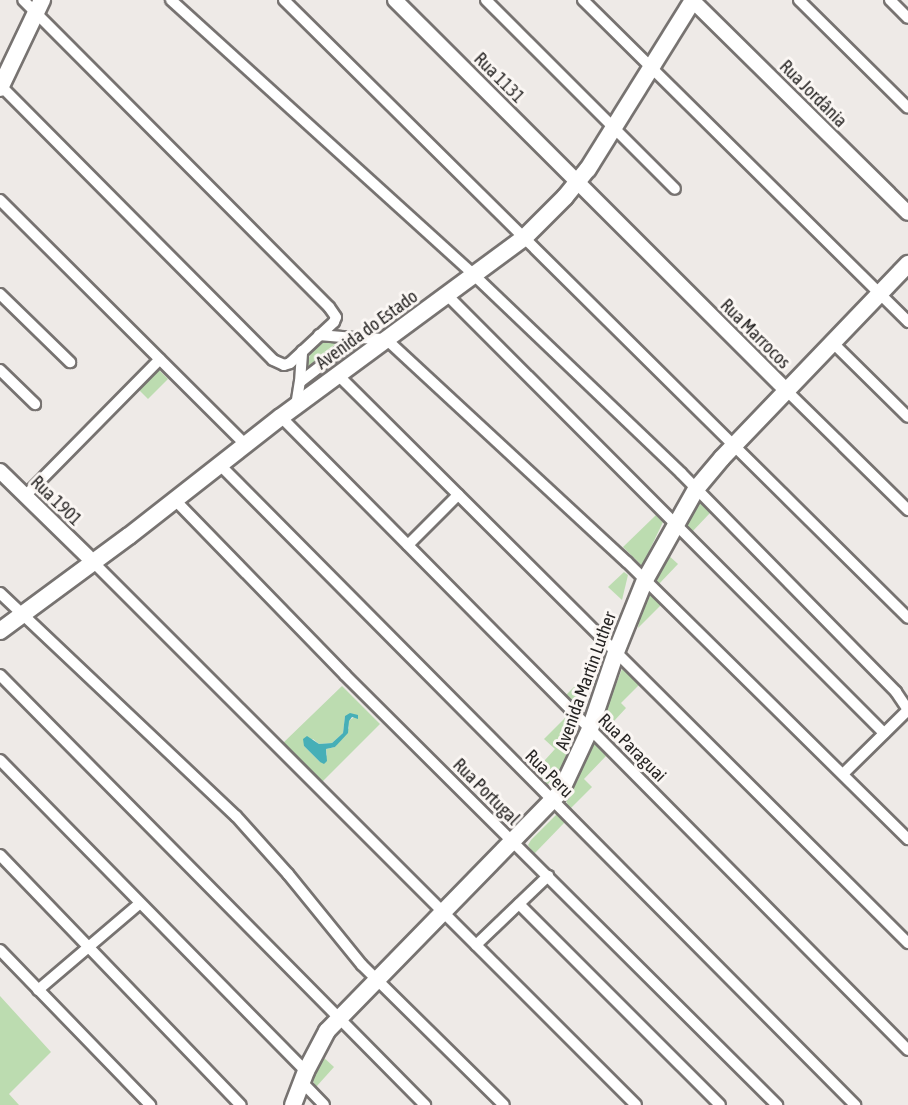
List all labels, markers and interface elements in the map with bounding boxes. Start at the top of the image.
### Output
street label: Rua 1131 [469,48,529,108]
street label: Rua Jordânia [775,56,851,132]
street label: Avenida do Estado [312,286,422,374]
street label: Rua Marrocos [716,295,794,373]
street label: Rua 1901 [26,472,86,530]
street label: Avenida Martin Luther [551,609,621,753]
street label: Rua Paraguai [593,709,671,787]
street label: Rua Peru [520,745,578,803]
street label: Rua Portugal [448,754,524,830]

